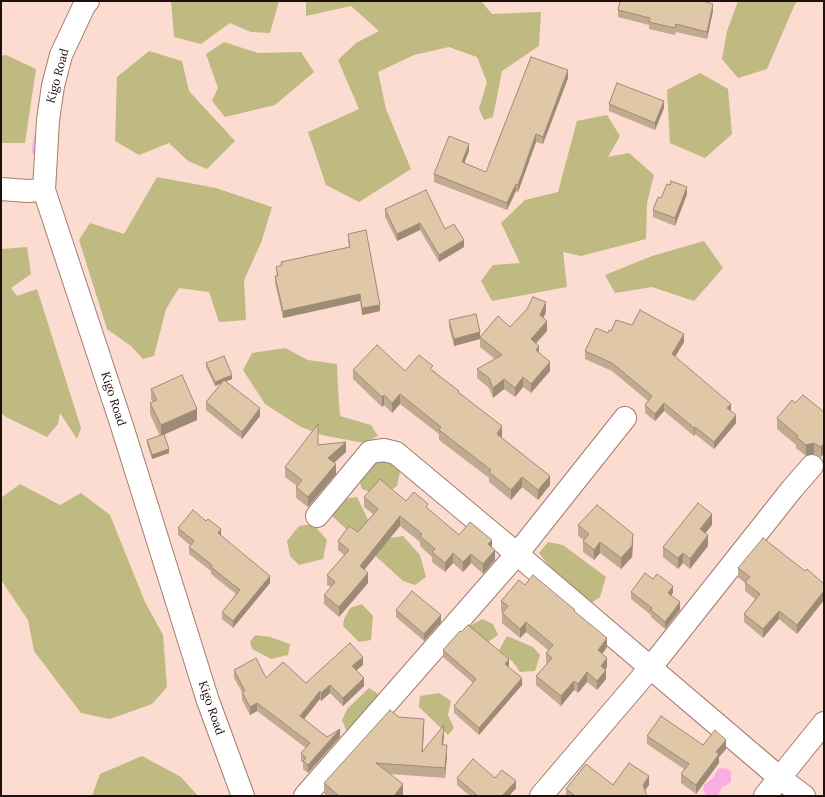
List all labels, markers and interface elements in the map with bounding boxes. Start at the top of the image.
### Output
street label: Kigo Road [44,47,72,105]
street label: Kigo Road [97,370,129,428]
street label: Kigo Road [195,679,227,737]

